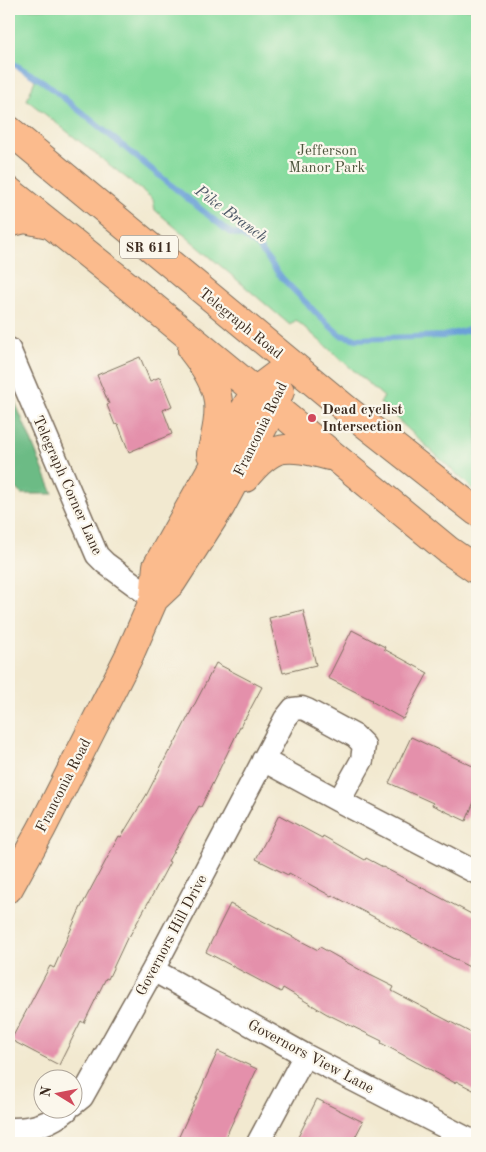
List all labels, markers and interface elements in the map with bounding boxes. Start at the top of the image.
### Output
park label: Jefferson Manor Park [289,144,366,176]
water label: Pike Branch [191,182,270,246]
road number: SR 611 [120,236,178,258]
street label: Telegraph Road [195,286,285,362]
street label: Franconia Road [232,380,291,479]
place label: Dead cyclist Intersection [322,403,403,435]
marker: Dead cyclist Intersection [306,412,318,424]
street label: Telegraph Corner Lane [29,414,104,558]
street label: Franconia Road [34,736,94,835]
street label: Governors Hill Drive [134,873,211,999]
street label: Governors View Lane [245,1018,376,1097]
north arrow [32,1070,82,1120]
text: N [38,1085,54,1098]

